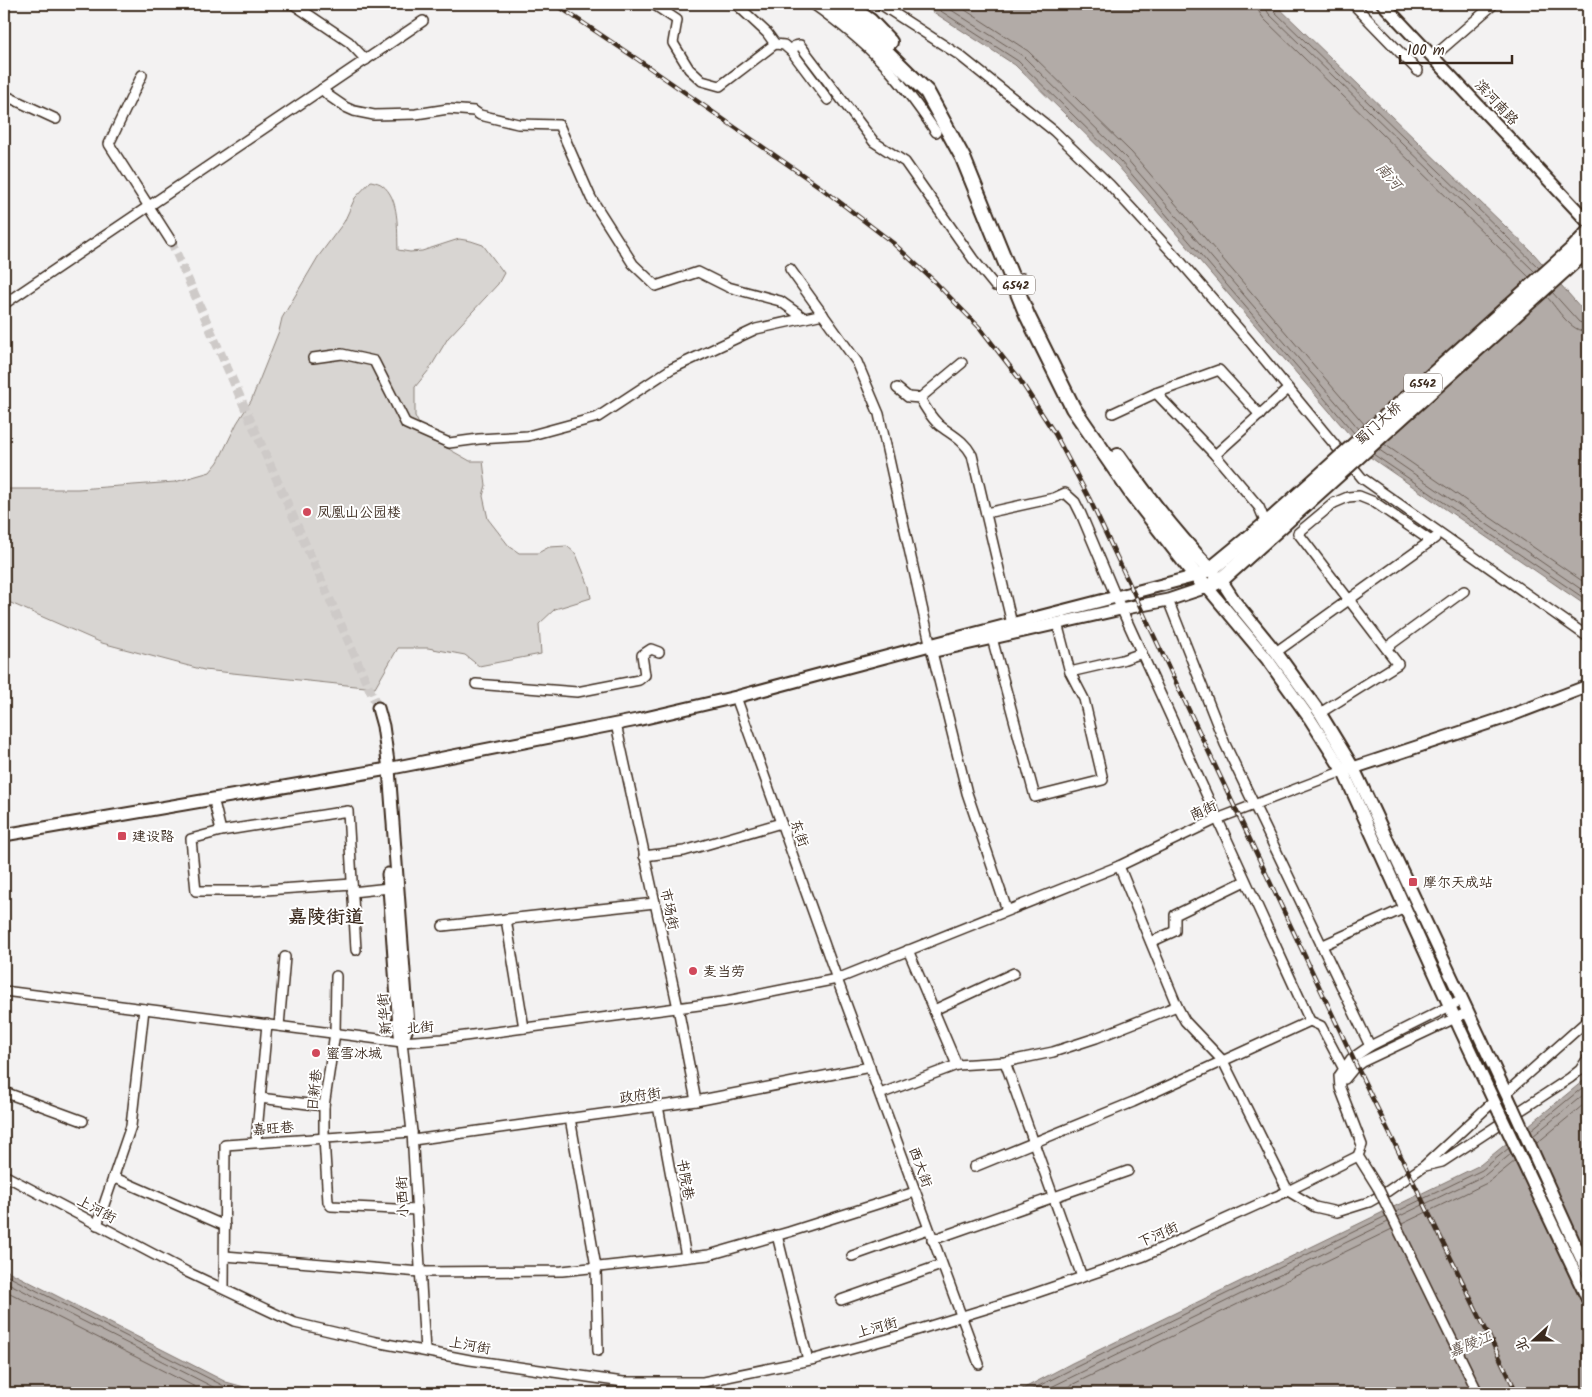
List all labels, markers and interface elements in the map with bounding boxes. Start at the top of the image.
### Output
scale bar [1400,32,1512,64]
text: 100 m [1407,39,1445,63]
street label: 滨河南路 [1469,75,1523,131]
water label: 南河 [1369,157,1409,198]
road number: G542 [997,276,1035,294]
road number: G542 [1404,373,1442,392]
street label: 蜀门大桥 [1351,397,1407,451]
place label: 凤凰山公园楼 [317,502,401,524]
marker: 凤凰山公园楼 [301,506,313,518]
street label: 南街 [1186,795,1221,827]
street label: 东街 [784,816,814,850]
place label: 建设路 [132,826,174,848]
marker: 建设路 [116,830,128,842]
place label: 摩尔天成站 [1423,872,1493,894]
marker: 摩尔天成站 [1407,876,1419,888]
street label: 市场街 [654,886,684,932]
district label: 嘉陵街道 [288,903,364,933]
place label: 麦当劳 [703,961,745,983]
marker: 麦当劳 [687,965,699,977]
street label: 新华街 [372,992,398,1036]
street label: 北街 [405,1016,435,1040]
place label: 蜜雪冰城 [326,1043,382,1065]
marker: 蜜雪冰城 [310,1047,322,1059]
street label: 日新巷 [302,1067,328,1112]
street label: 政府街 [618,1082,662,1110]
street label: 嘉旺巷 [251,1116,296,1141]
street label: 西大街 [903,1144,938,1191]
street label: 书院巷 [671,1157,700,1203]
street label: 小西街 [391,1175,415,1218]
street label: 上河街 [73,1190,120,1229]
street label: 下河街 [1135,1216,1182,1254]
street label: 上河街 [854,1312,900,1344]
north arrow [1510,1314,1560,1364]
water label: 嘉陵江 [1445,1325,1497,1364]
street label: 上河街 [447,1332,492,1360]
text: 北 [1510,1334,1536,1355]

